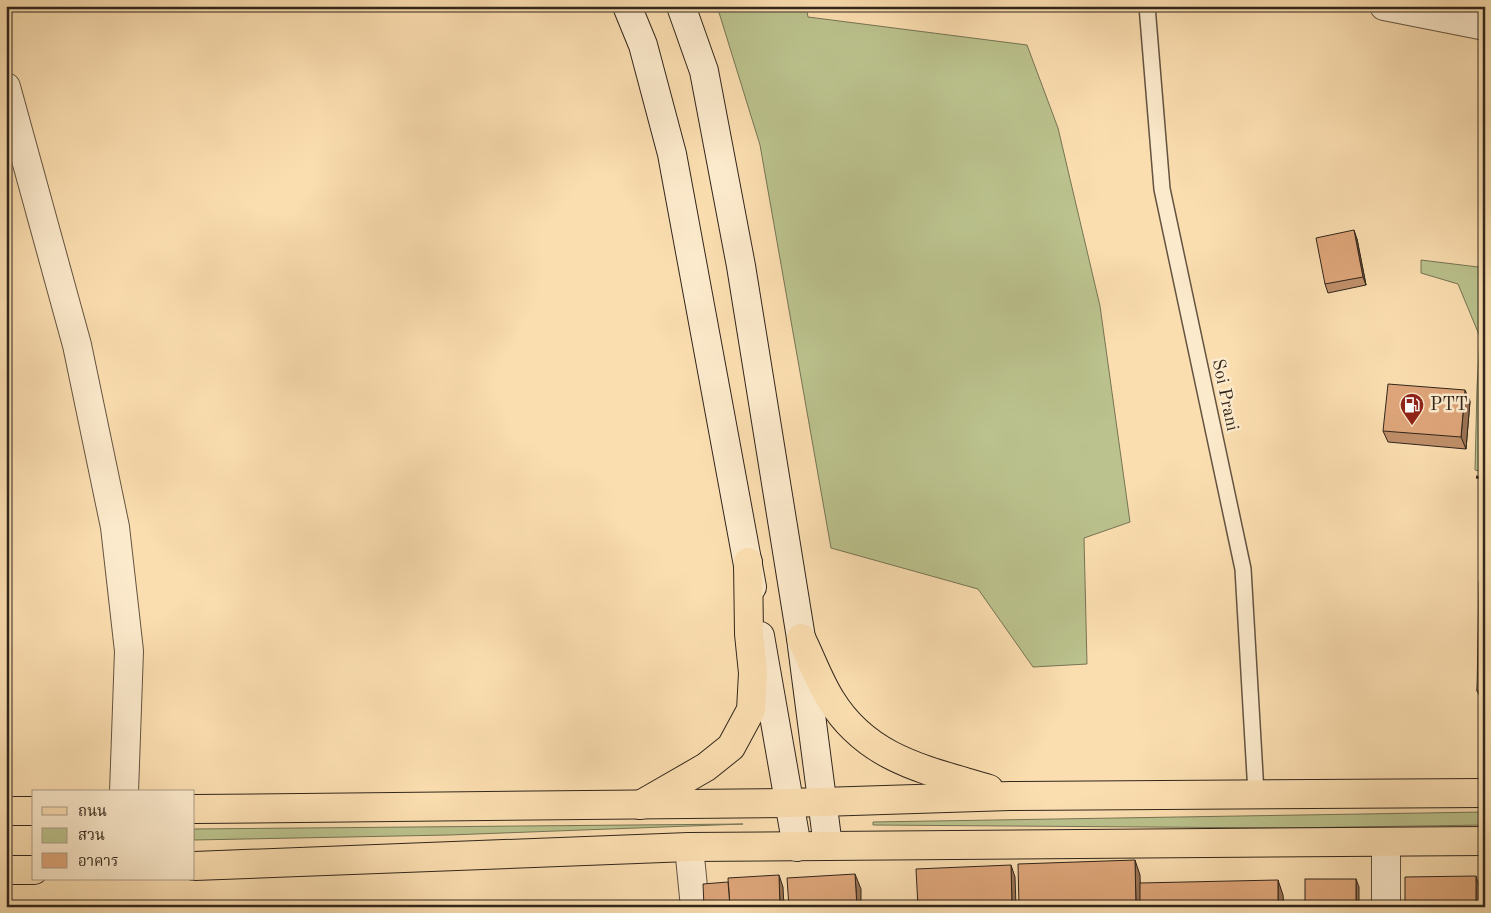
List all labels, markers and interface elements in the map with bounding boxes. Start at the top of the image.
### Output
street label: Soi Prani [1209,357,1241,433]
fuel station icon: PTT [1399,392,1425,426]
place label: PTT [1430,396,1468,414]
legend [32,790,195,880]
text: ถนน [78,805,107,820]
text: สวน [78,829,105,844]
text: อาคาร [78,855,118,870]

